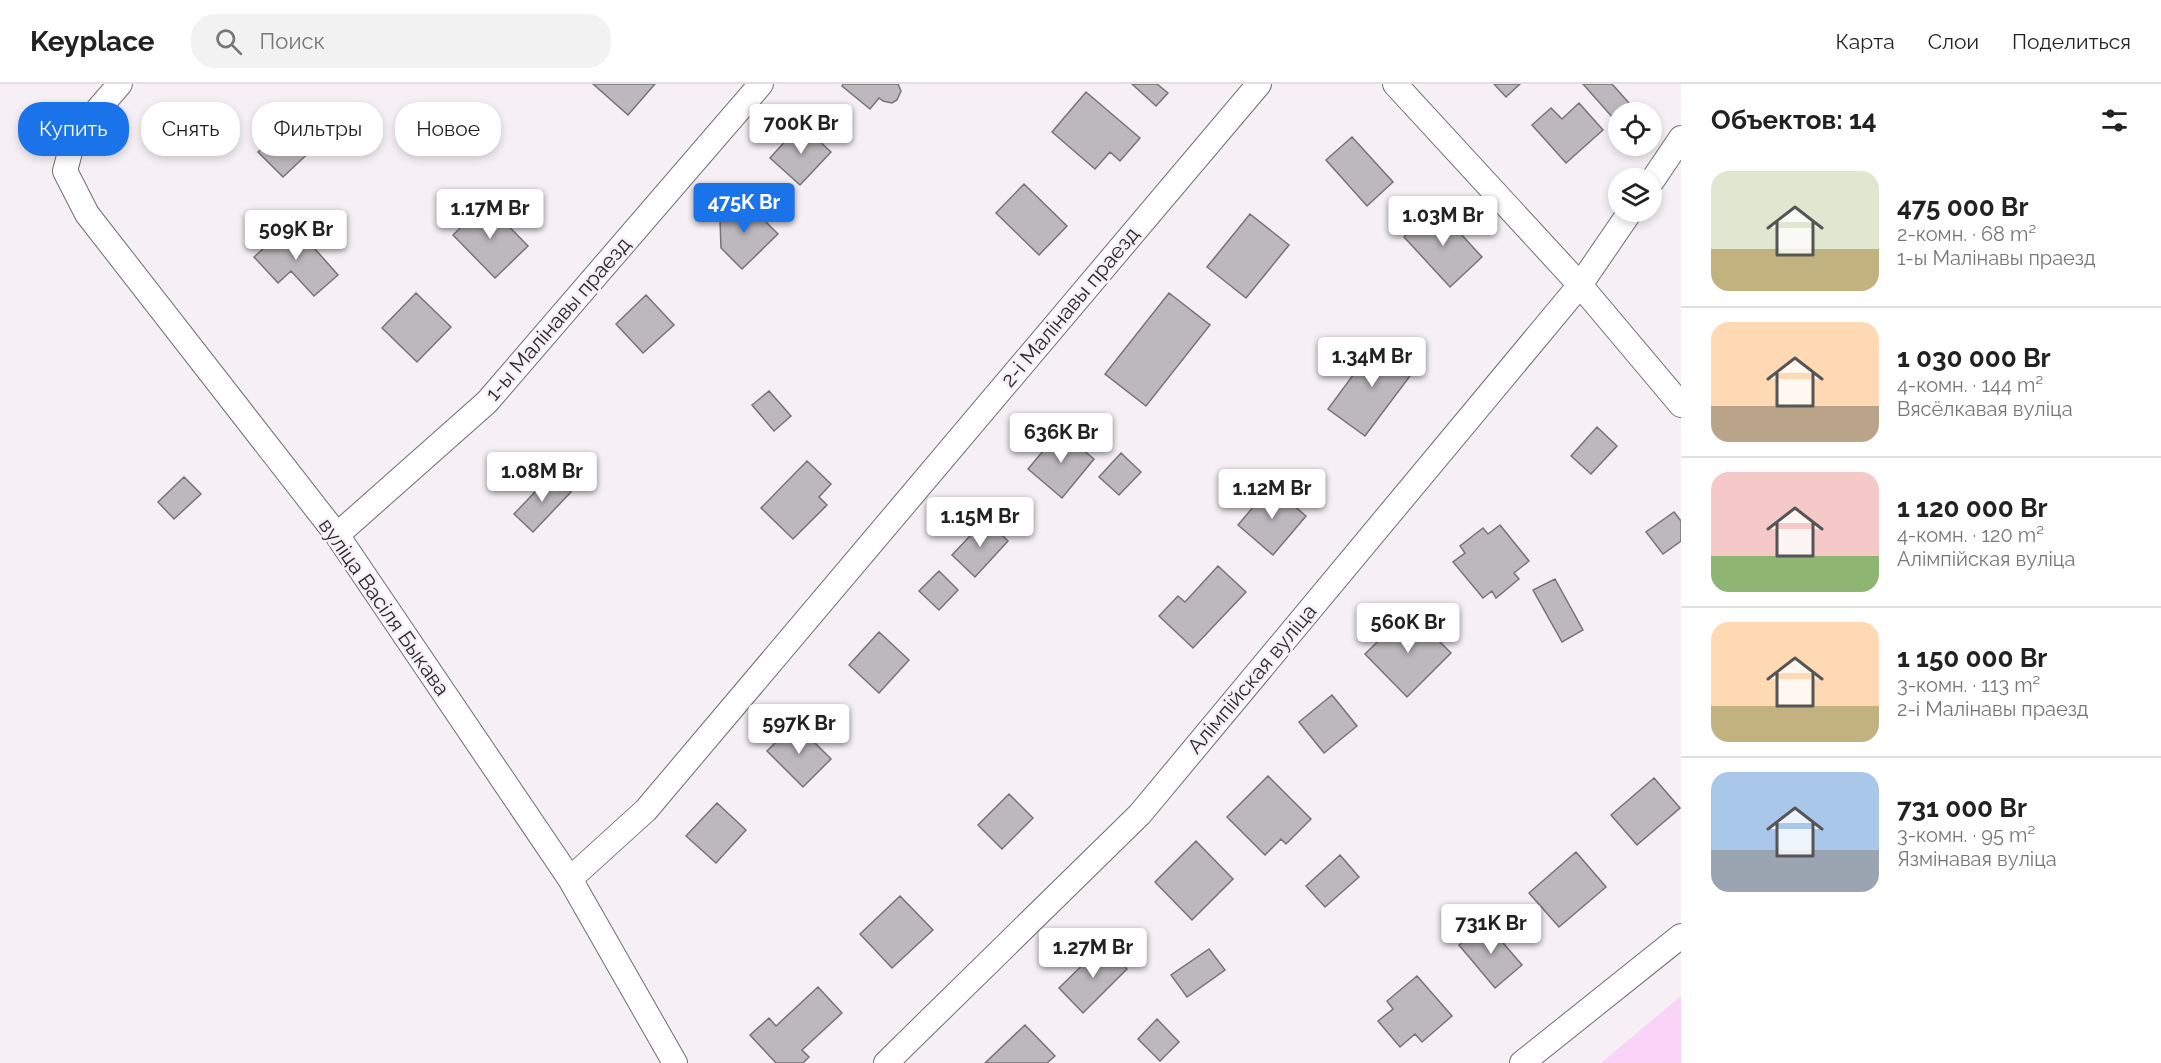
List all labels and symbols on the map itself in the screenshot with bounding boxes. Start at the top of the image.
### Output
pin: 700K Br [746,104,856,155]
pin: 475K Br [689,183,799,234]
pin: 1.17M Br [428,189,552,240]
pin: 1.03M Br [1381,196,1505,247]
pin: 509K Br [241,210,351,261]
street label: 2-і Малінавы праезд [995,222,1144,392]
street label: 1-ы Малінавы праезд [480,232,635,406]
pin: 1.34M Br [1310,337,1434,388]
pin: 636K Br [1006,413,1116,464]
pin: 1.08M Br [480,452,604,503]
pin: 1.12M Br [1210,469,1334,520]
pin: 1.15M Br [918,497,1042,548]
street label: вуліца Васіля Быкава [314,513,455,700]
street label: Алімпійская вуліца [1182,599,1321,758]
pin: 560K Br [1353,603,1463,654]
pin: 597K Br [744,704,854,755]
pin: 731K Br [1436,904,1546,955]
pin: 1.27M Br [1031,928,1155,979]

